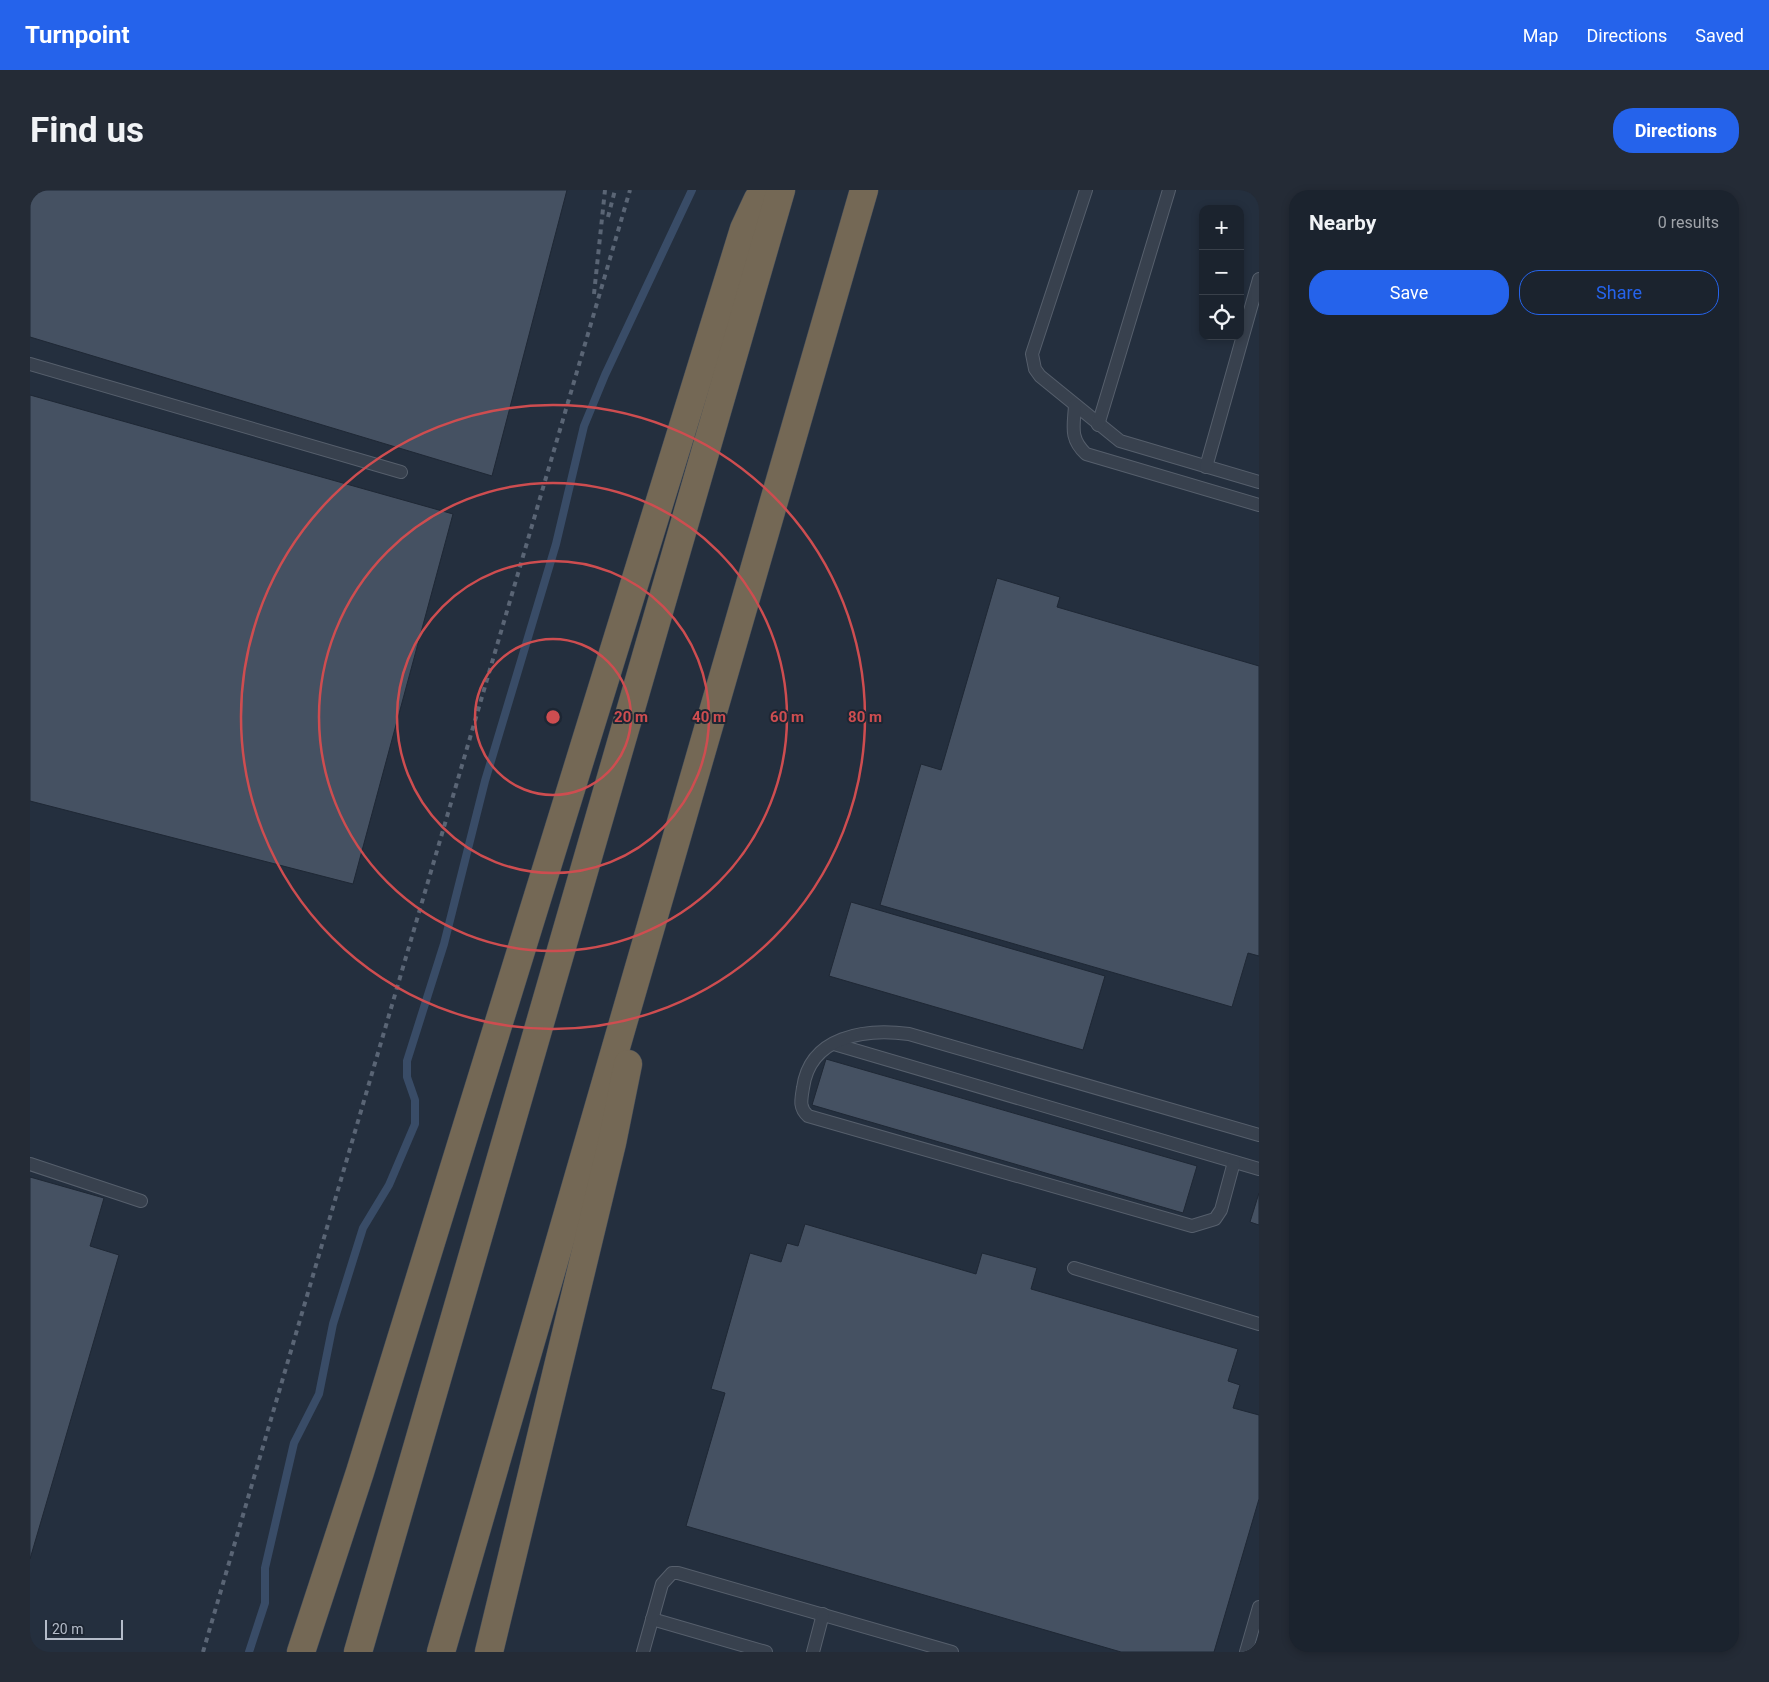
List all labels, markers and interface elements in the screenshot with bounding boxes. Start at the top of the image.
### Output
text: Turnpoint [25,21,130,49]
text: Map [1523,25,1558,46]
text: Directions [1586,25,1667,46]
text: Saved [1695,25,1744,46]
button: Directions [1613,108,1739,153]
text: Find us [30,110,144,151]
map controls [1199,205,1244,340]
button: + [1199,205,1244,250]
text: Nearby [1309,211,1376,235]
text: 0 results [1658,213,1719,232]
button: − [1199,250,1244,295]
button: Save [1309,270,1509,315]
button: Share [1519,270,1719,315]
button: locate [1199,295,1244,340]
centre of rings [544,708,562,726]
text: 20 m [614,708,648,726]
text: 40 m [692,708,726,726]
text: 60 m [770,708,804,726]
text: 80 m [848,708,882,726]
scale bar [45,1617,122,1640]
text: 20 m [52,1621,84,1637]

